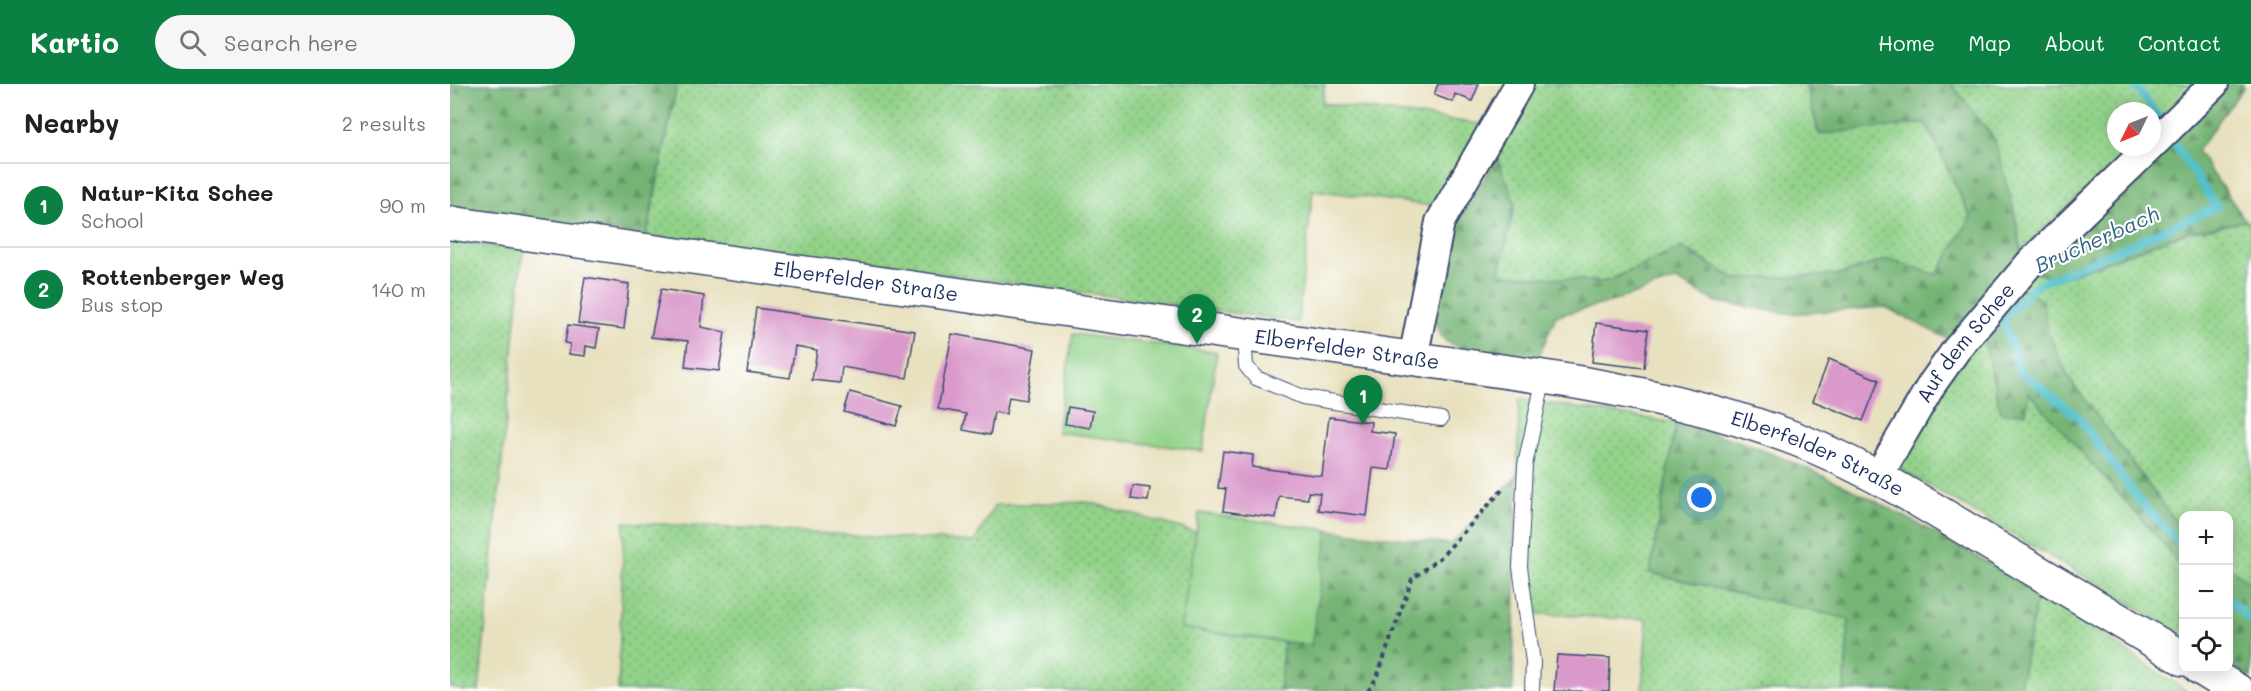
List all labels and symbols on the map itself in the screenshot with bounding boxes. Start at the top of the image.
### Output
north arrow [2107,102,2161,156]
water label: Brucherbach [2030,199,2163,278]
street label: Elberfelder Straße [772,255,960,306]
street label: Auf dem Schee [1910,277,2020,407]
pin: 2 [1178,294,1216,344]
street label: Elberfelder Straße [1253,322,1441,374]
pin: 1 [1344,376,1382,425]
street label: Elberfelder Straße [1728,404,1909,501]
your location [1687,483,1716,512]

